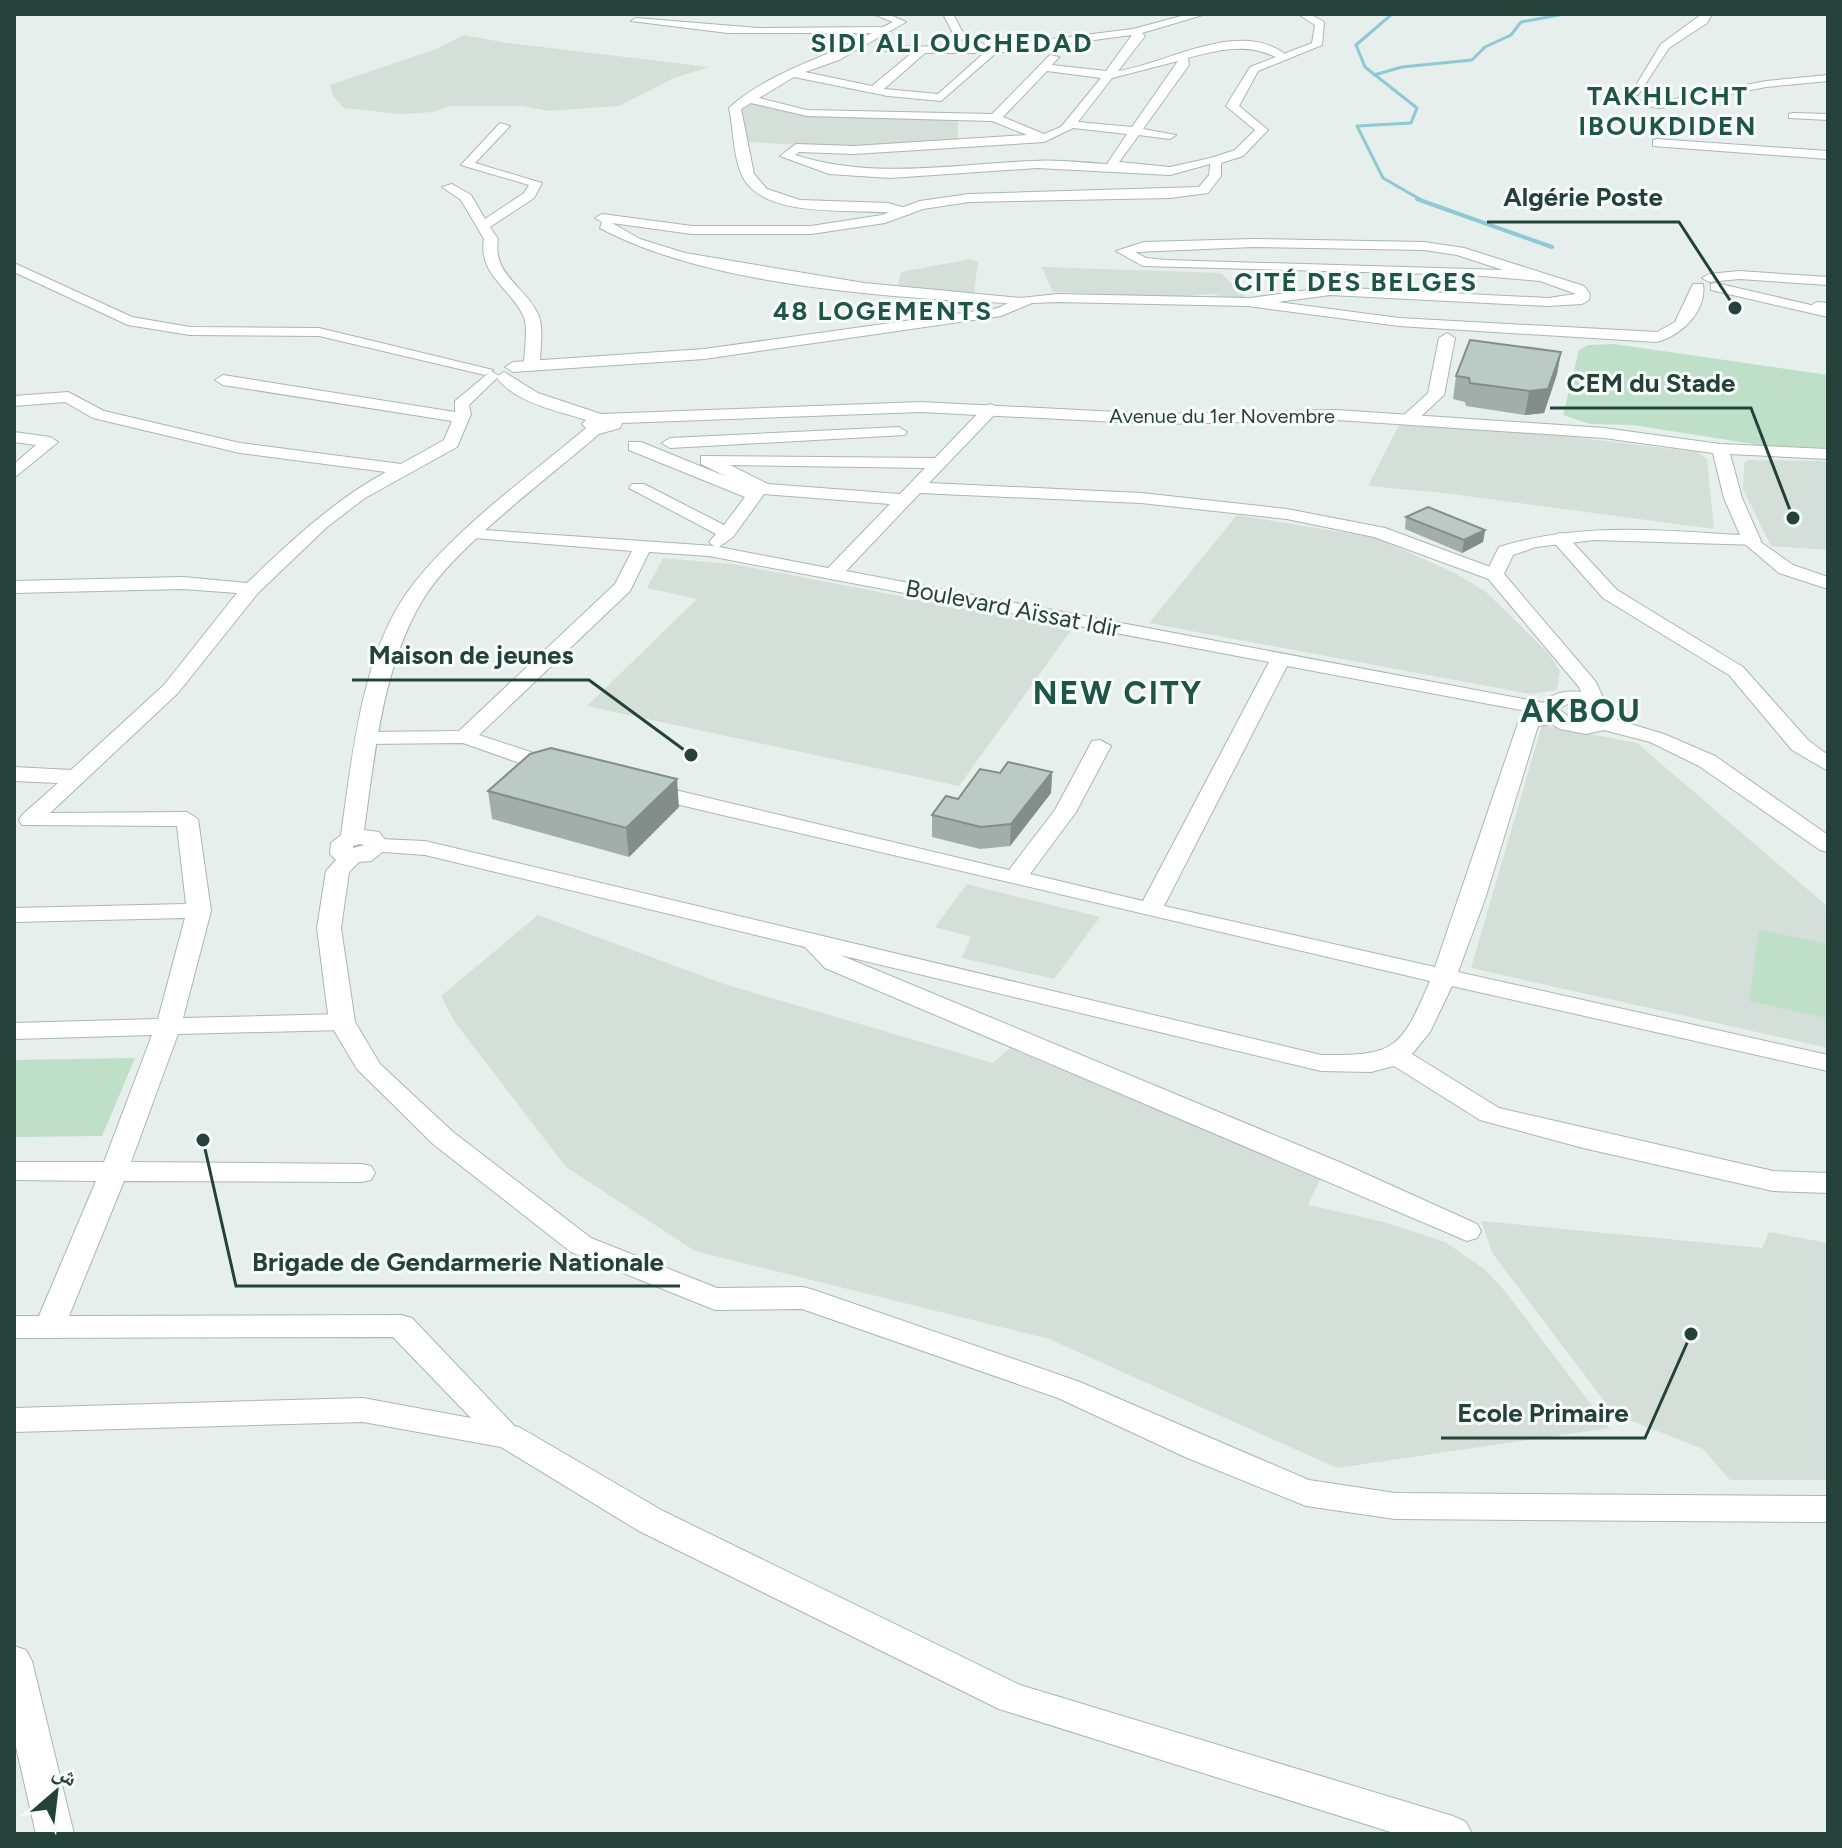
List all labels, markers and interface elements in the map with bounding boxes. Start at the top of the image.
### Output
district label: SIDI ALI OUCHEDAD [811,27,1093,59]
district label: TAKHLICHT IBOUKDIDEN [1579,80,1757,142]
callout: Algérie Poste [1487,172,1679,222]
text: Algérie Poste [1503,181,1663,213]
district label: CITÉ DES BELGES [1234,266,1478,298]
district label: 48 LOGEMENTS [773,295,993,327]
callout: CEM du Stade [1550,358,1751,408]
text: CEM du Stade [1567,367,1735,399]
street label: Avenue du 1er Novembre [1109,404,1335,428]
street label: Boulevard Aïssat Idir [903,573,1123,643]
callout: Maison de jeunes [352,630,589,680]
text: Maison de jeunes [368,639,574,671]
district label: NEW CITY [1033,674,1203,712]
district label: AKBOU [1520,692,1642,730]
callout: Brigade de Gendarmerie Nationale [236,1236,680,1286]
text: Brigade de Gendarmerie Nationale [252,1246,664,1278]
callout: Ecole Primaire [1441,1388,1645,1438]
text: Ecole Primaire [1457,1397,1629,1429]
north arrow [16,1752,96,1832]
text: ش [49,1757,82,1792]

